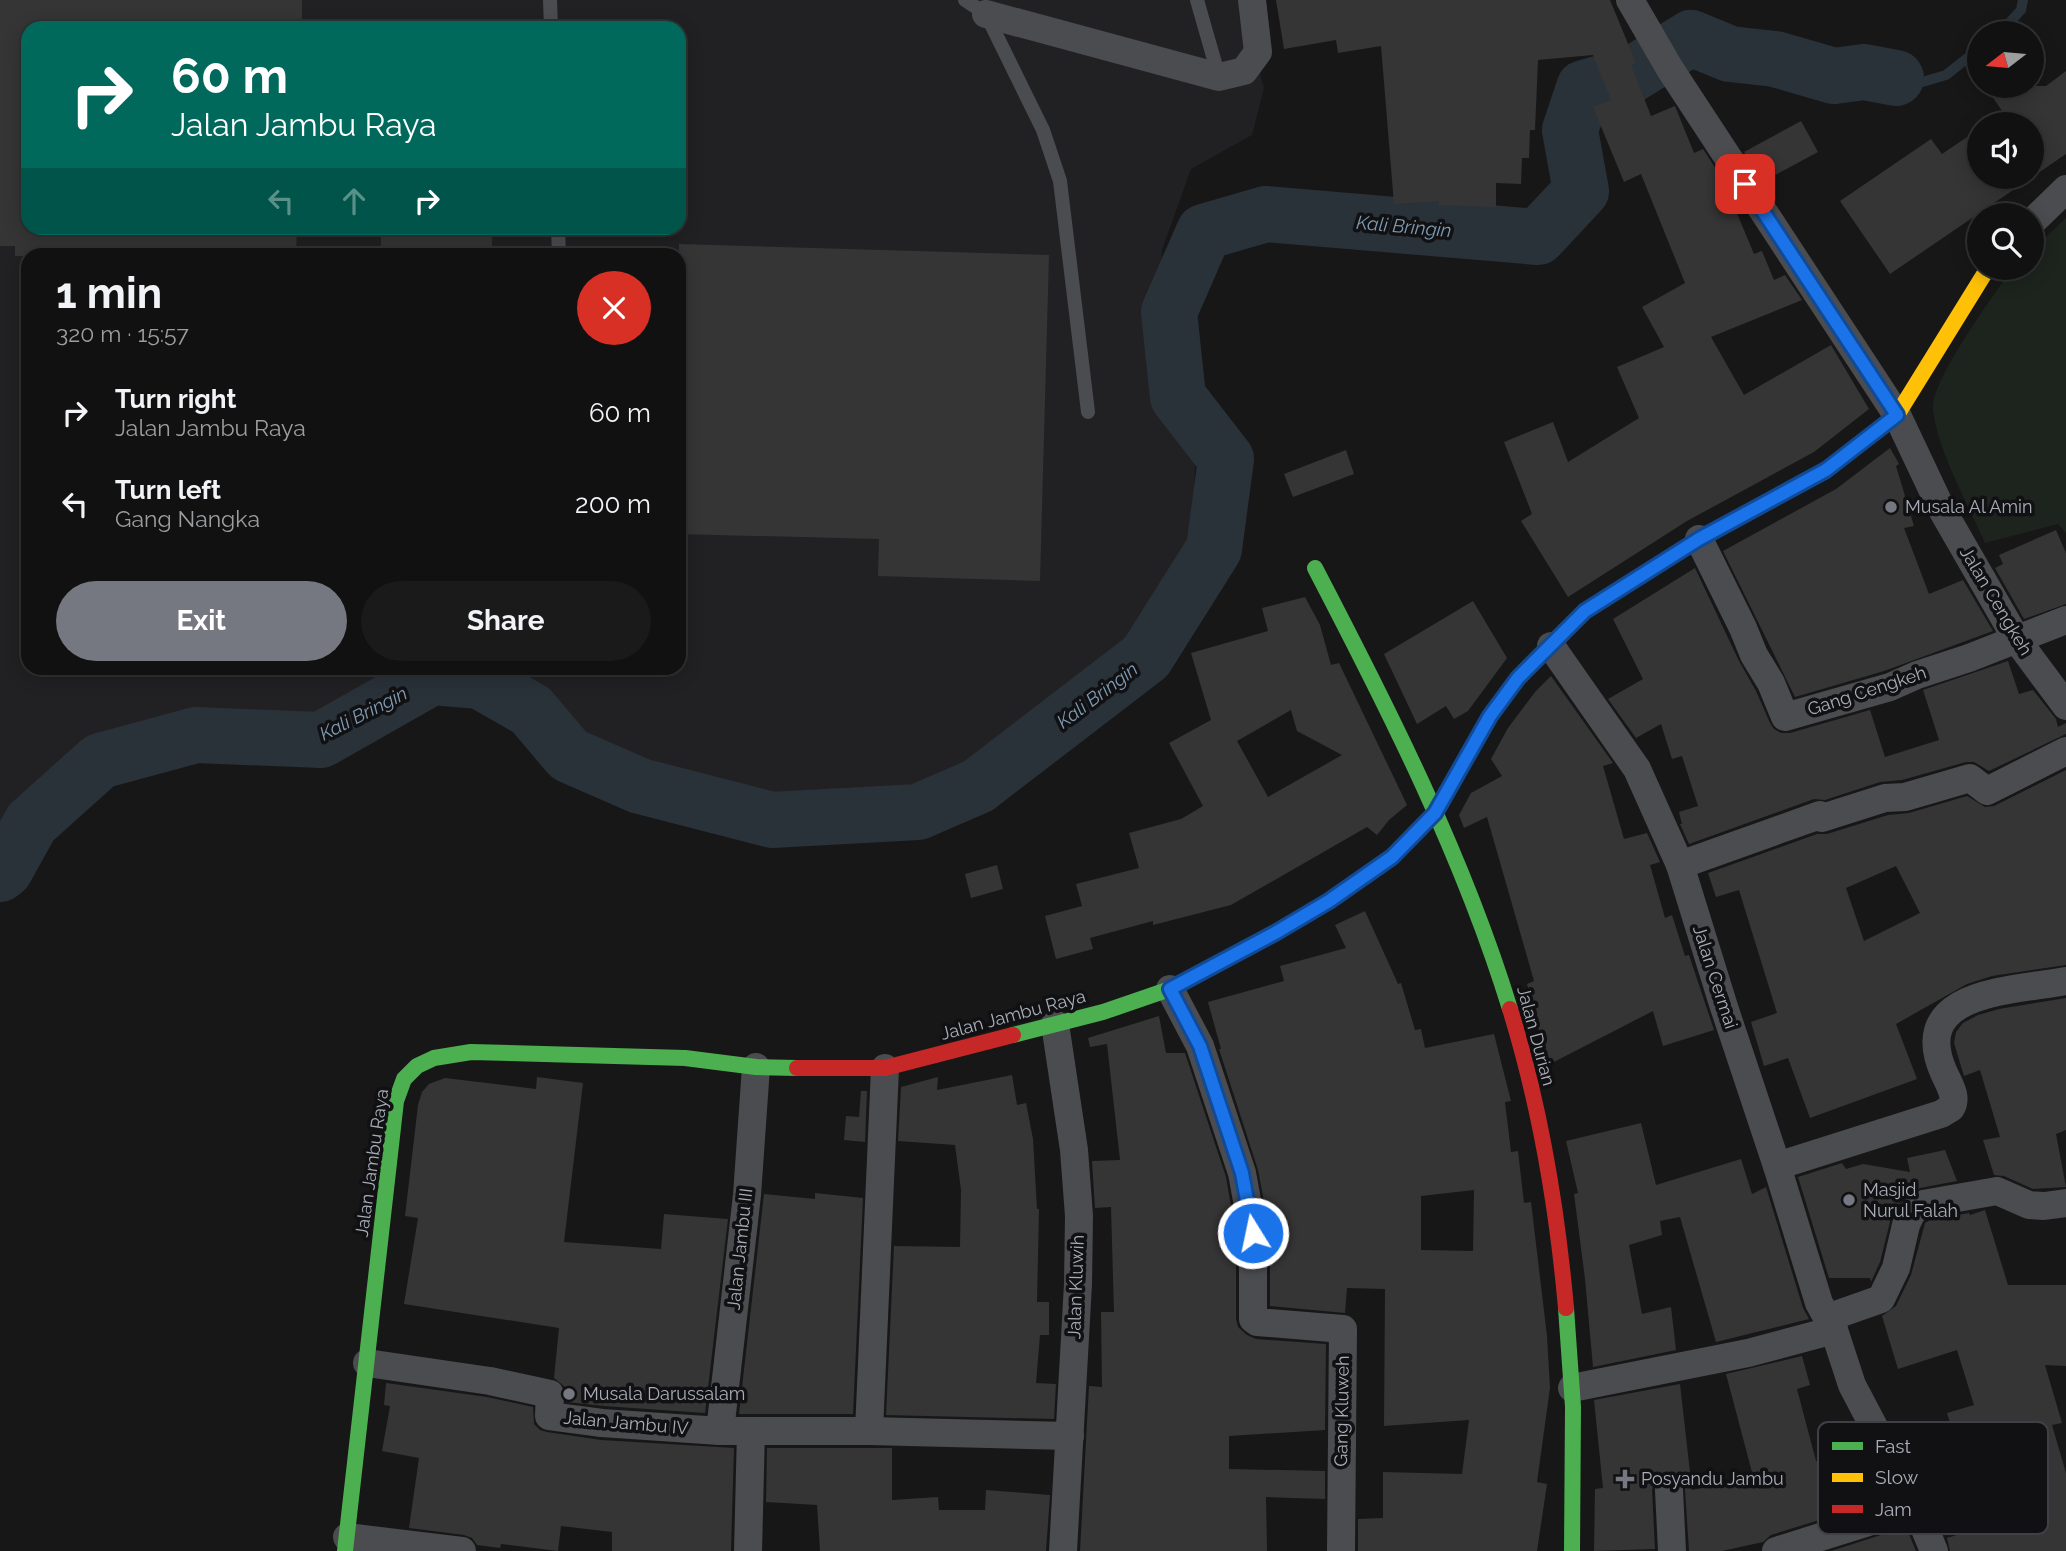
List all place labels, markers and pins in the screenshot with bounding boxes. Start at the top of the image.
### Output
pin [1715,154,1775,214]
place label: Musala Al Amin [1905,496,2032,517]
marker: Musala Al Amin [1883,499,1899,515]
place label: Masjid Nurul Falah [1863,1179,1958,1221]
marker: Masjid Nurul Falah [1841,1192,1857,1208]
place label: Musala Darussalam [583,1383,745,1404]
marker: Musala Darussalam [561,1386,577,1402]
place label: Posyandu Jambu [1641,1468,1784,1489]
marker: Posyandu Jambu [1615,1469,1635,1489]

